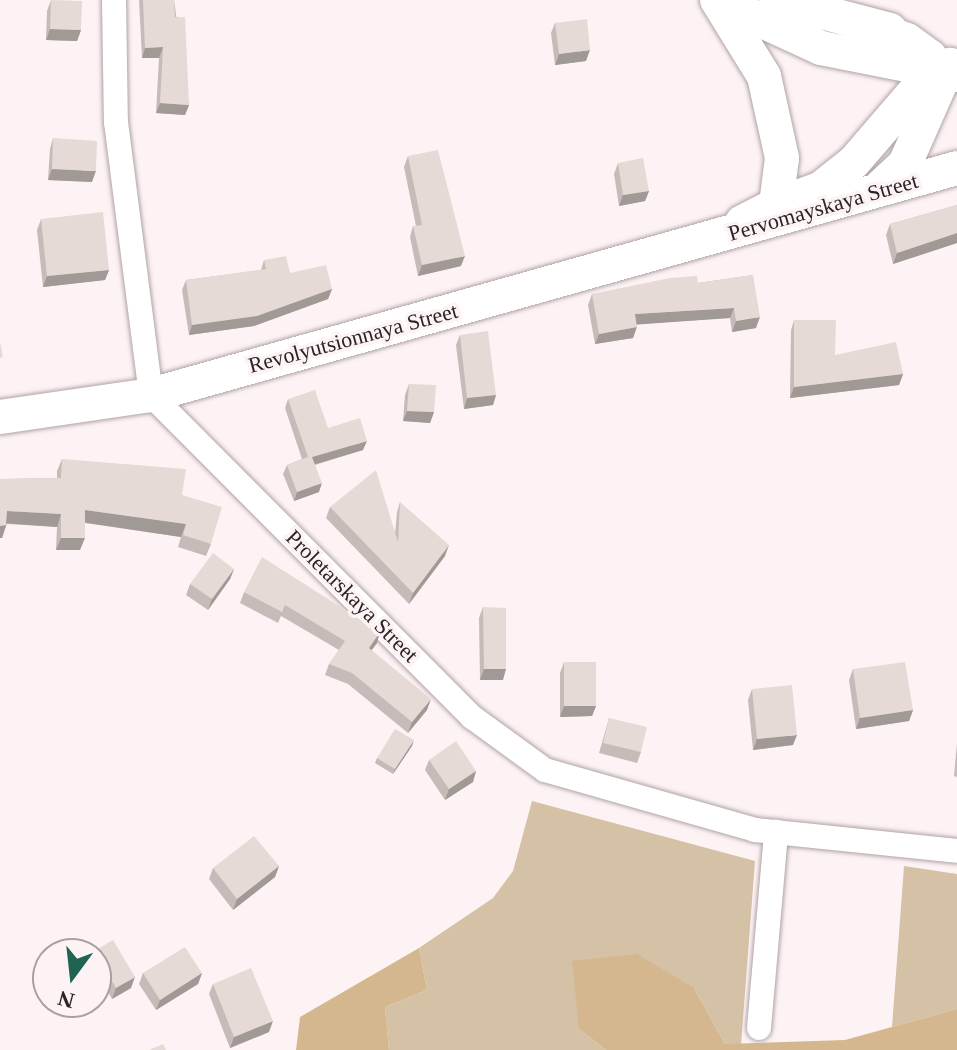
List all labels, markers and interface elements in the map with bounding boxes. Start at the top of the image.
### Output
street label: Pervomayskaya Street [725,167,921,247]
street label: Revolyutsionnaya Street [245,297,461,379]
street label: Proletarskaya Street [280,524,424,668]
north arrow [32,938,112,1018]
text: N [55,986,77,1014]

